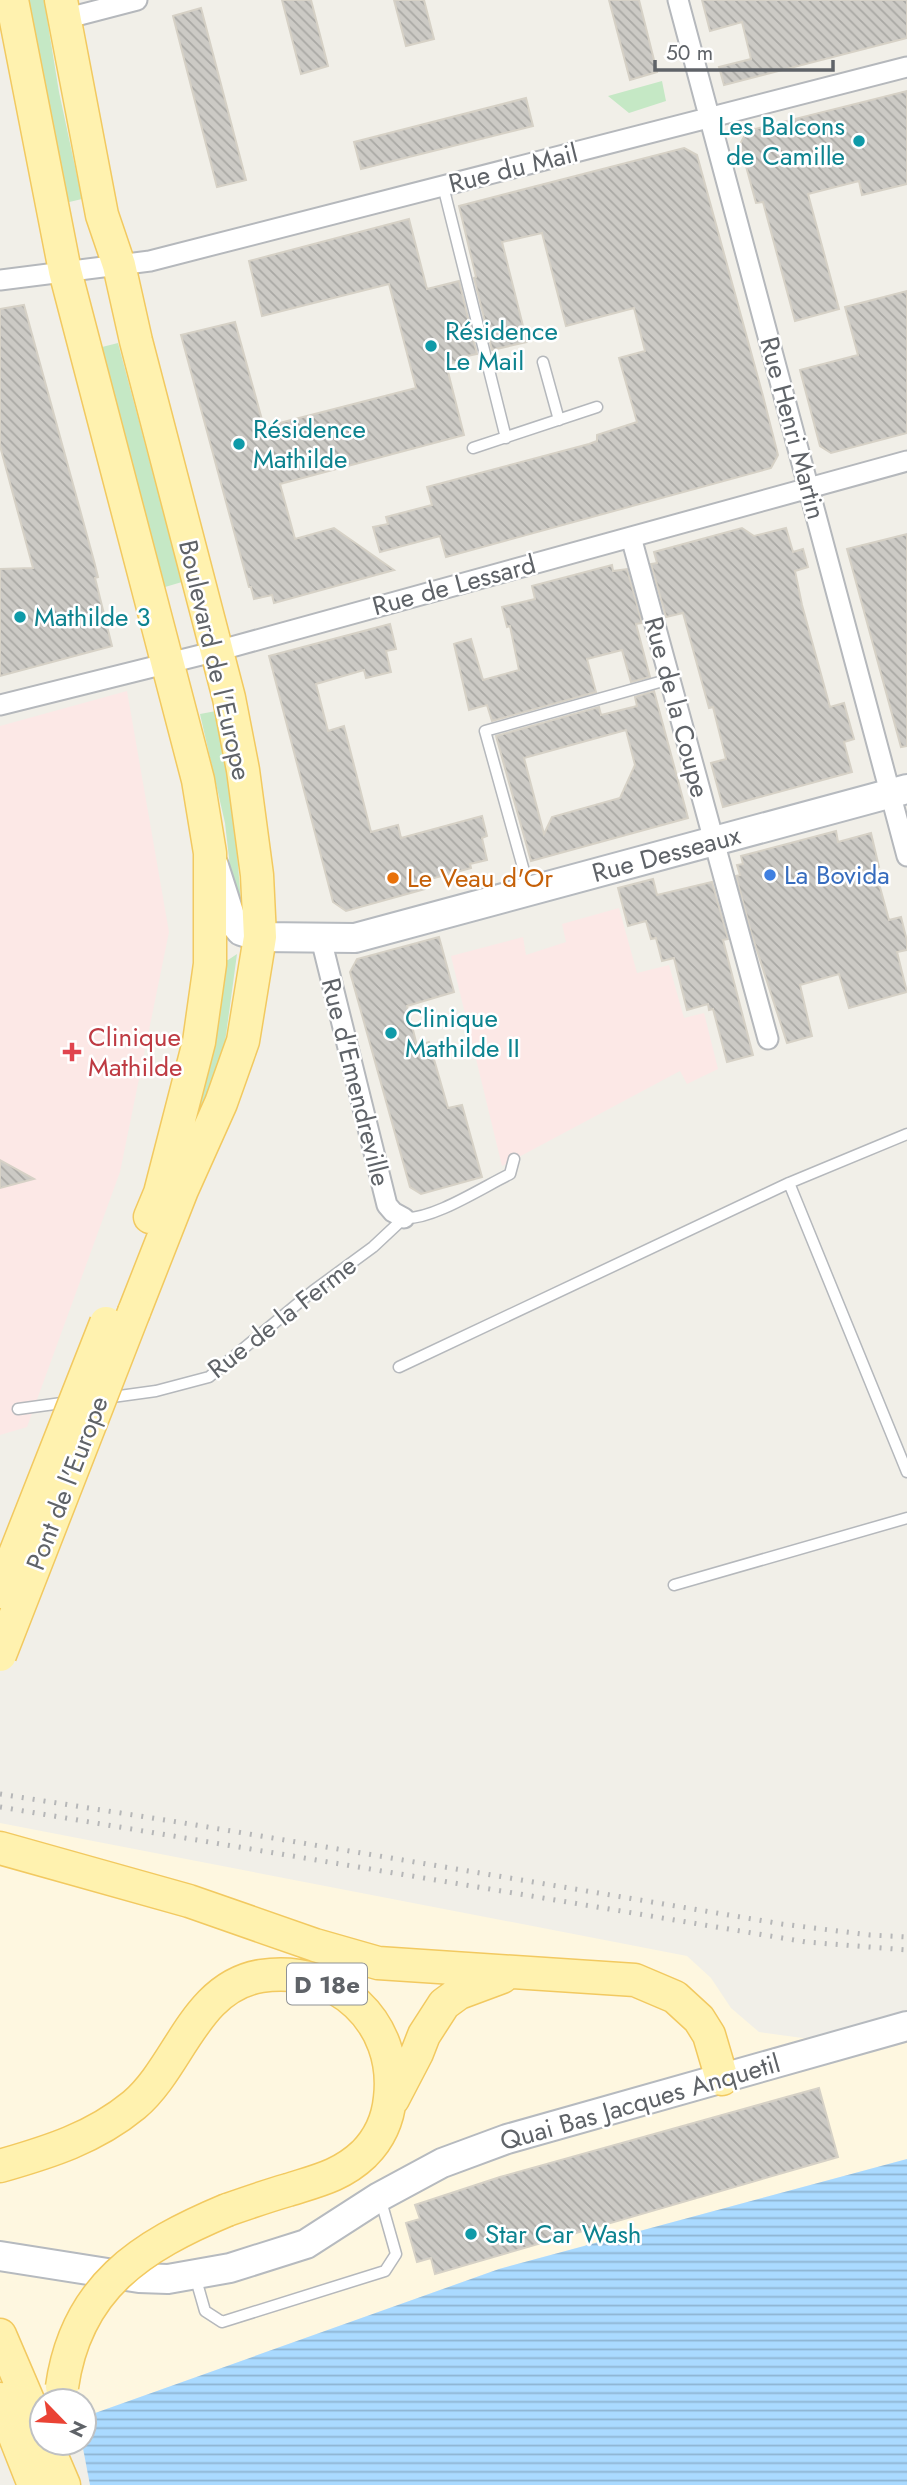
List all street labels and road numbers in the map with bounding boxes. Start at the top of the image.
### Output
street label: Rue du Mail [444,134,582,202]
street label: Rue Henri Martin [750,332,836,524]
street label: Boulevard de l'Europe [169,536,261,784]
street label: Rue de Lessard [368,545,540,625]
street label: Rue de la Coupe [635,612,719,802]
street label: Rue Desseaux [588,816,744,892]
street label: Rue d'Emendreville [312,974,400,1190]
street label: Rue de la Ferme [199,1247,365,1387]
street label: Pont de l'Europe [16,1390,118,1576]
road number: D 18e [287,1964,367,2005]
street label: Quai Bas Jacques Anquetil [496,2044,784,2160]

